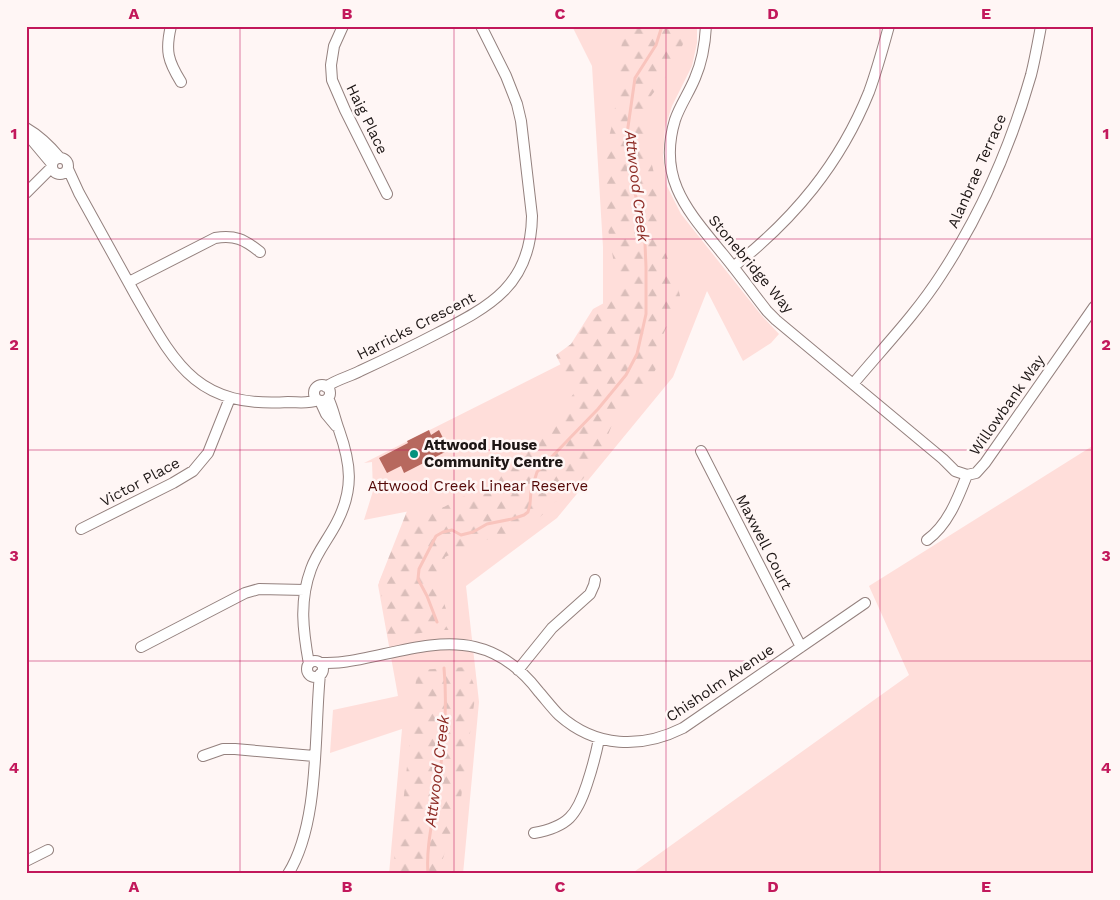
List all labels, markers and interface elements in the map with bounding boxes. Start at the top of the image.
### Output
text: A [129,4,140,23]
text: B [342,4,353,23]
text: C [555,4,566,23]
text: D [767,4,779,23]
text: E [981,4,991,23]
street label: Haig Place [342,81,392,157]
street label: Alanbrae Terrace [944,111,1010,231]
text: 1 [11,124,17,143]
text: 1 [1103,124,1109,143]
water label: Attwood Creek [621,128,653,244]
street label: Stonebridge Way [705,211,798,317]
street label: Harricks Crescent [354,288,479,364]
text: 2 [9,335,19,354]
text: 2 [1101,335,1111,354]
street label: Willowbank Way [966,351,1049,459]
place label: Attwood House Community Centre [424,436,563,471]
marker: Attwood House Community Centre [408,448,420,460]
street label: Victor Place [97,453,183,511]
park label: Attwood Creek Linear Reserve [368,477,588,495]
street label: Maxwell Court [732,491,796,593]
text: 3 [9,546,19,565]
text: 3 [1101,546,1111,565]
street label: Chisholm Avenue [663,640,777,726]
water label: Attwood Creek [421,713,453,829]
text: 4 [9,758,19,777]
text: 4 [1101,758,1111,777]
text: A [129,877,140,896]
text: B [342,877,353,896]
text: C [555,877,566,896]
text: D [767,877,779,896]
text: E [981,877,991,896]

